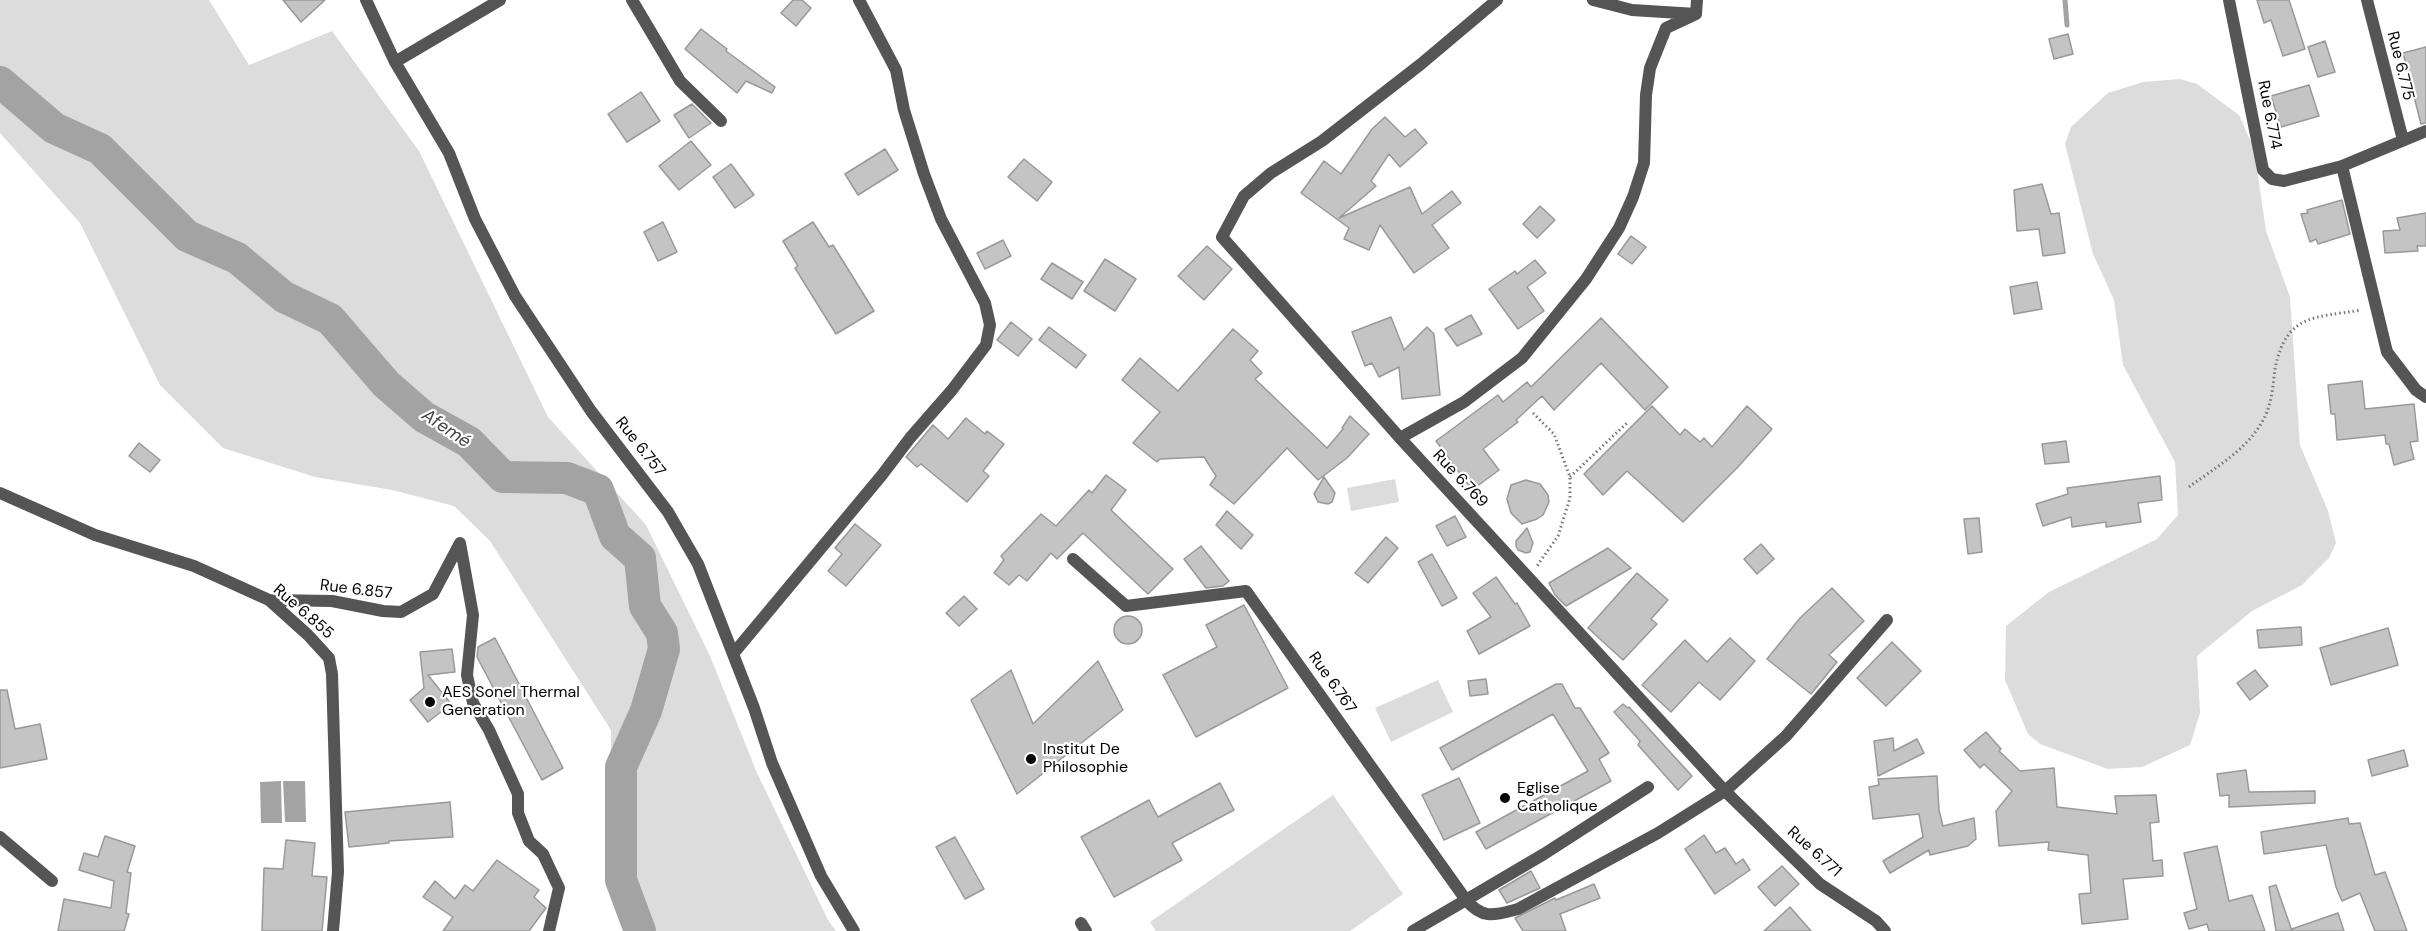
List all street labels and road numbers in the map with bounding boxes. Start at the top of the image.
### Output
street label: Rue 6.775 [2382,29,2418,103]
street label: Rue 6.774 [2253,79,2285,151]
street label: Rue 6.757 [611,413,669,481]
street label: Rue 6.769 [1428,446,1492,512]
street label: Rue 6.857 [319,576,393,604]
street label: Rue 6.855 [269,581,337,643]
street label: Rue 6.767 [1304,649,1360,717]
street label: Rue 6.771 [1783,823,1845,881]

